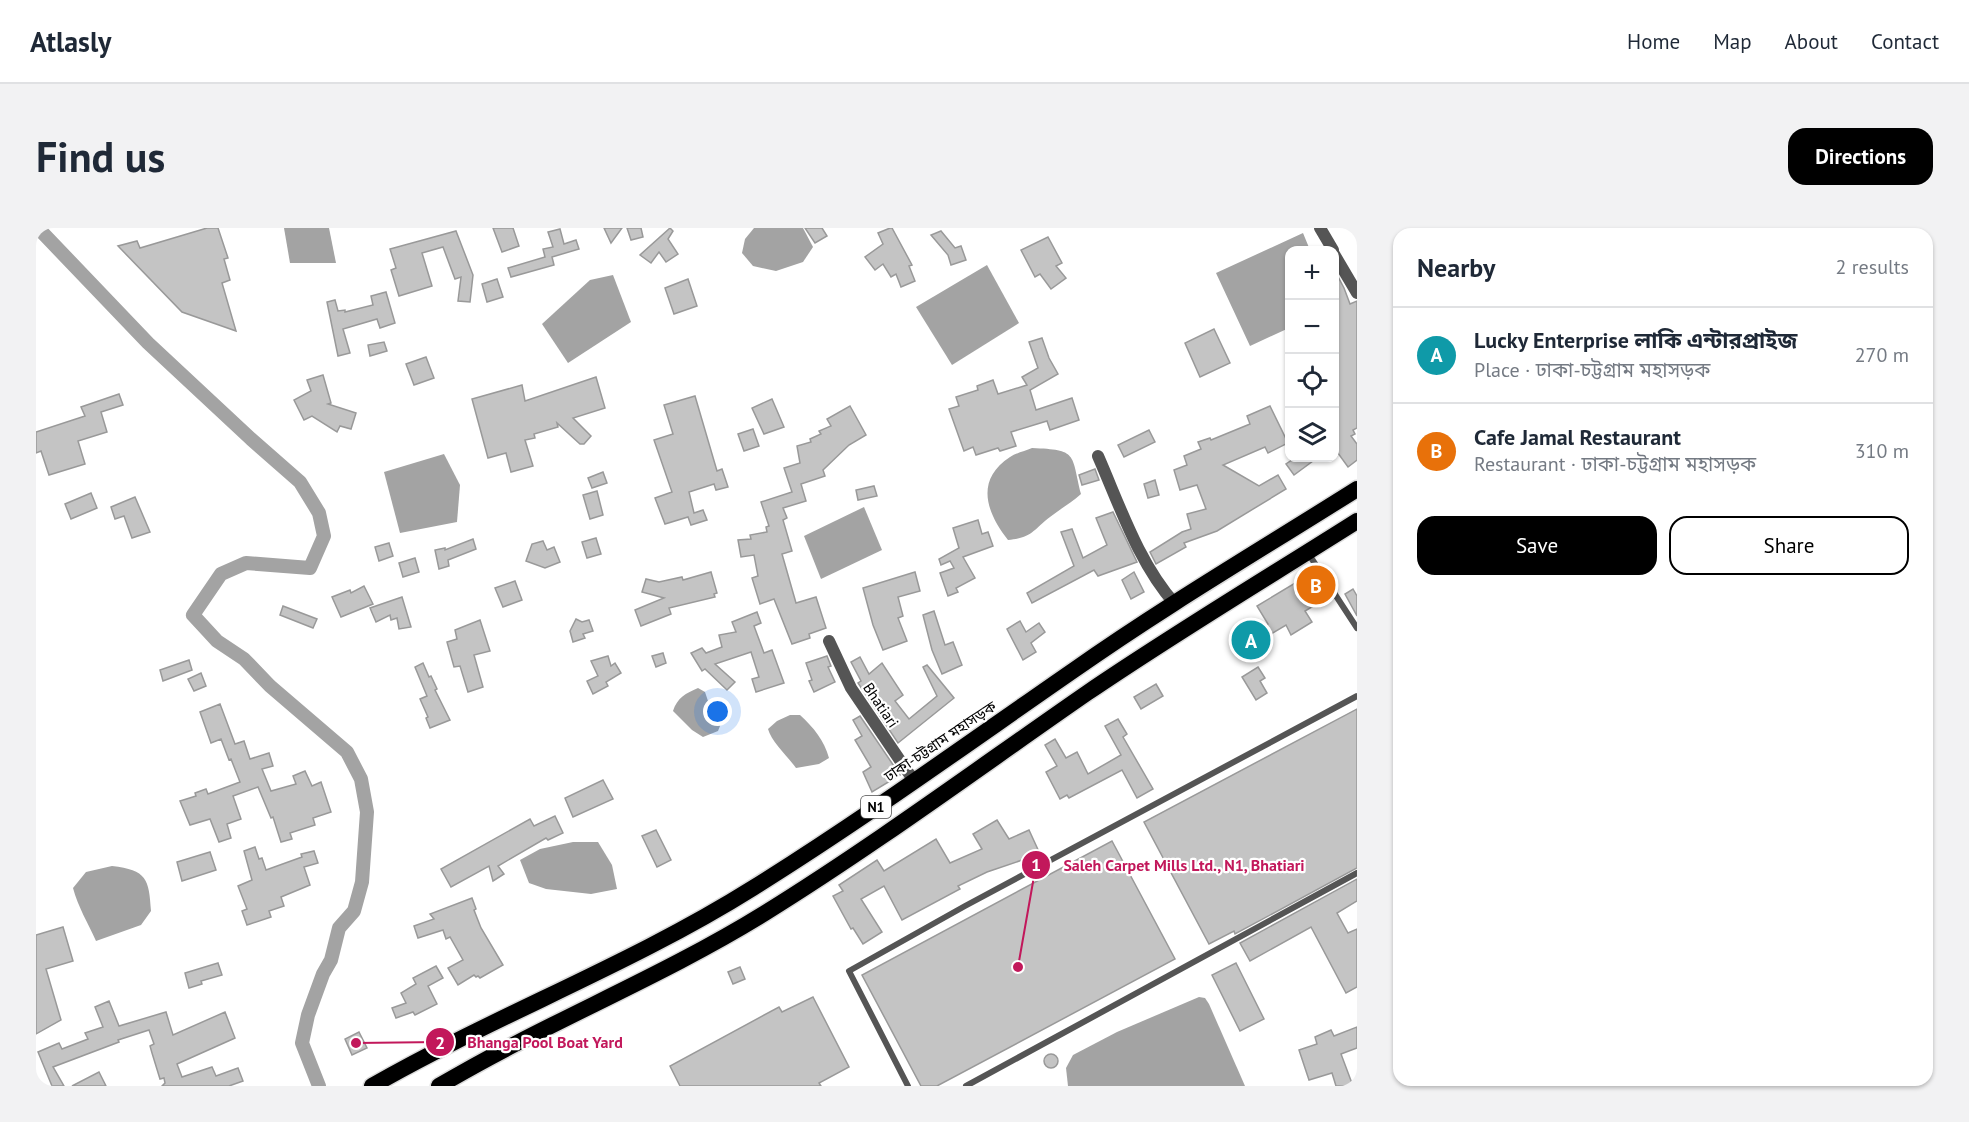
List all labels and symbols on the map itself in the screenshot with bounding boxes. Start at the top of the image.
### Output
pin: B [1296,562,1336,608]
pin: A [1232,618,1270,662]
street label: Bhatiari [859,679,903,731]
street label: ঢাকা-চট্টগ্রাম মহাসড়ক [880,696,1000,786]
your location [703,697,732,726]
road number: N1 [861,796,891,818]
callout: Saleh Carpet Mills Ltd., N1, Bhatiari [1021,848,1318,882]
text: 1 [1031,853,1041,876]
text: Saleh Carpet Mills Ltd., N1, Bhatiari [1063,855,1305,875]
callout: Bhanga Pool Boat Yard [425,1025,635,1059]
text: 2 [435,1031,445,1054]
text: Bhanga Pool Boat Yard [467,1032,623,1052]

